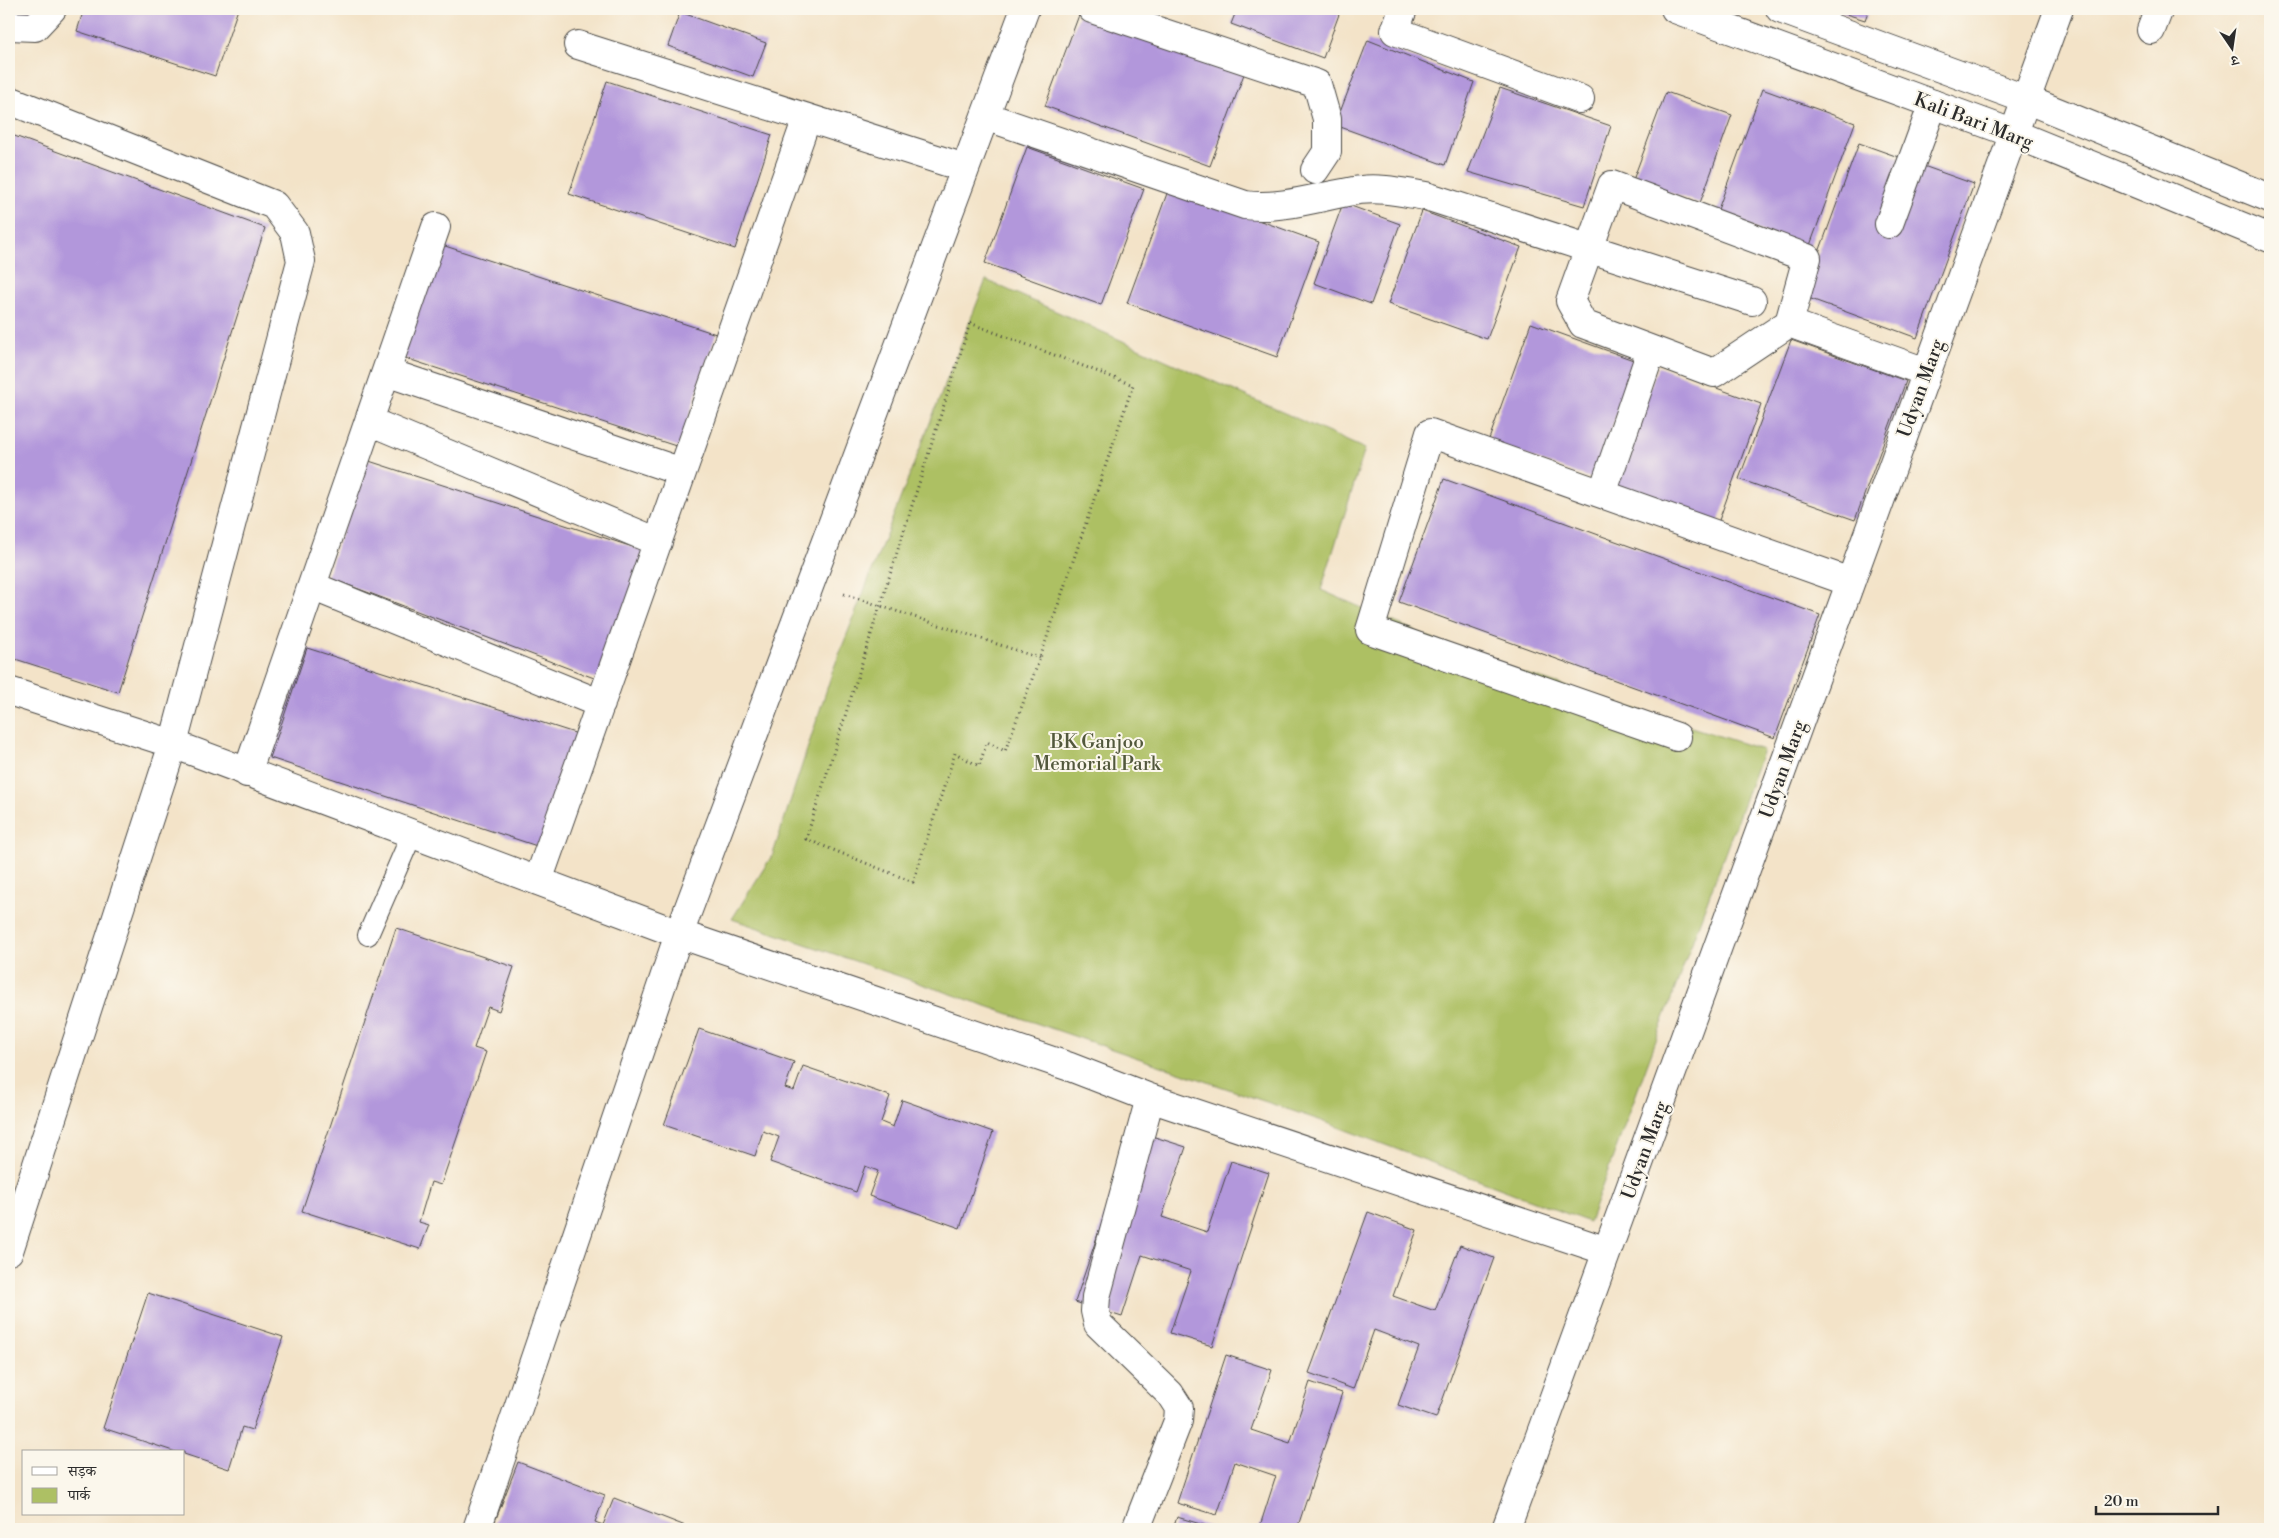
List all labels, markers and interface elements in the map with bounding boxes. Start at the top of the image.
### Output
north arrow [2206,22,2256,72]
text: उ [2228,50,2241,69]
street label: Kali Bari Marg [1910,87,2037,155]
street label: Udyan Marg [1892,336,1950,441]
street label: Udyan Marg [1754,717,1812,822]
park label: BK Ganjoo Memorial Park [1033,730,1162,776]
street label: Udyan Marg [1616,1098,1674,1203]
legend [22,1450,185,1516]
text: सड़क [67,1462,97,1481]
scale bar [2096,1483,2219,1515]
text: पार्क [67,1486,91,1505]
text: 20 m [2104,1492,2139,1511]

